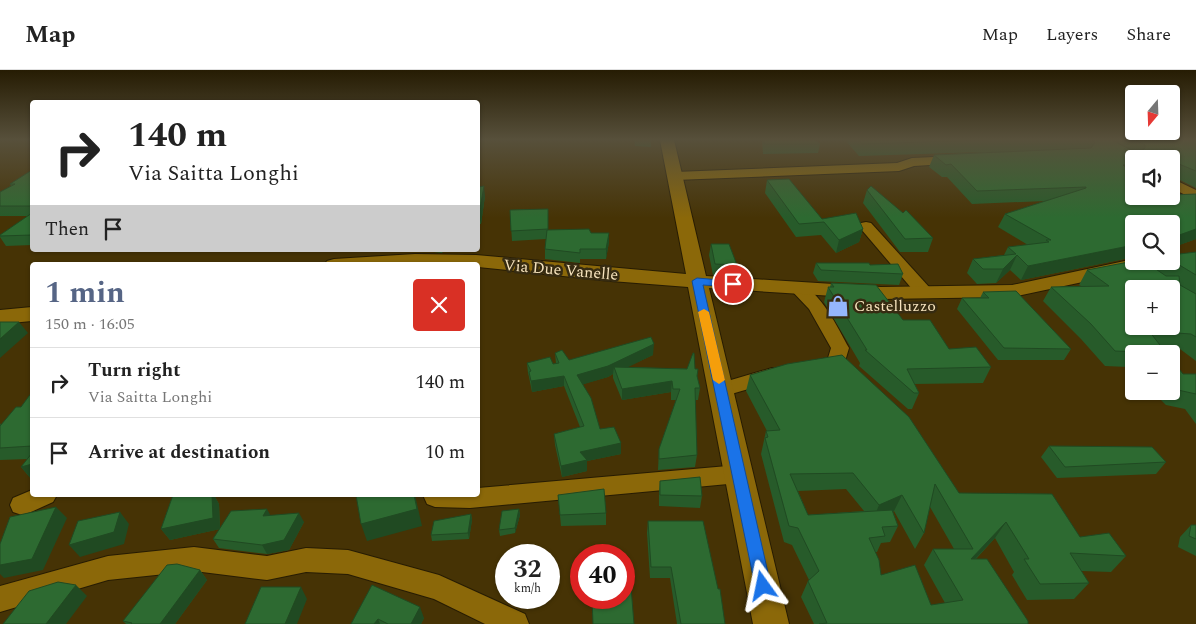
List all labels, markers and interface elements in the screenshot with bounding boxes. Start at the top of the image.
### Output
text: Map [25,17,75,53]
text: Map [982,21,1018,48]
text: Layers [1046,21,1098,48]
text: Share [1126,21,1171,48]
north arrow [1125,85,1180,140]
map controls [1125,85,1180,400]
text: 140 m [128,109,227,162]
icon: right [45,120,110,185]
button: sound [1125,150,1180,205]
text: Via Saitta Longhi [128,157,299,190]
text: Then [45,215,89,244]
icon: arrive [99,215,127,243]
button: search [1125,215,1180,270]
street label: Via Due Vanelle [503,253,619,287]
pin [712,263,754,305]
text: 1 min [45,270,125,316]
icon: arrive [719,270,747,298]
button: close [413,279,465,331]
button: + [1125,280,1180,335]
shop icon: Castelluzzo [825,293,851,319]
place label: Castelluzzo [854,294,936,318]
text: 150 m · 16:05 [45,312,135,336]
button: − [1125,345,1180,400]
text: Turn right [88,356,181,385]
text: 140 m [415,368,465,397]
icon: right [45,369,73,397]
text: Via Saitta Longhi [88,385,212,409]
text: Arrive at destination [88,438,270,467]
text: 10 m [425,438,465,467]
icon: arrive [45,439,73,467]
speed limit sign: 40 [570,544,635,609]
text: 32 [513,551,542,589]
position arrow [736,559,788,611]
text: km/h [514,579,541,598]

